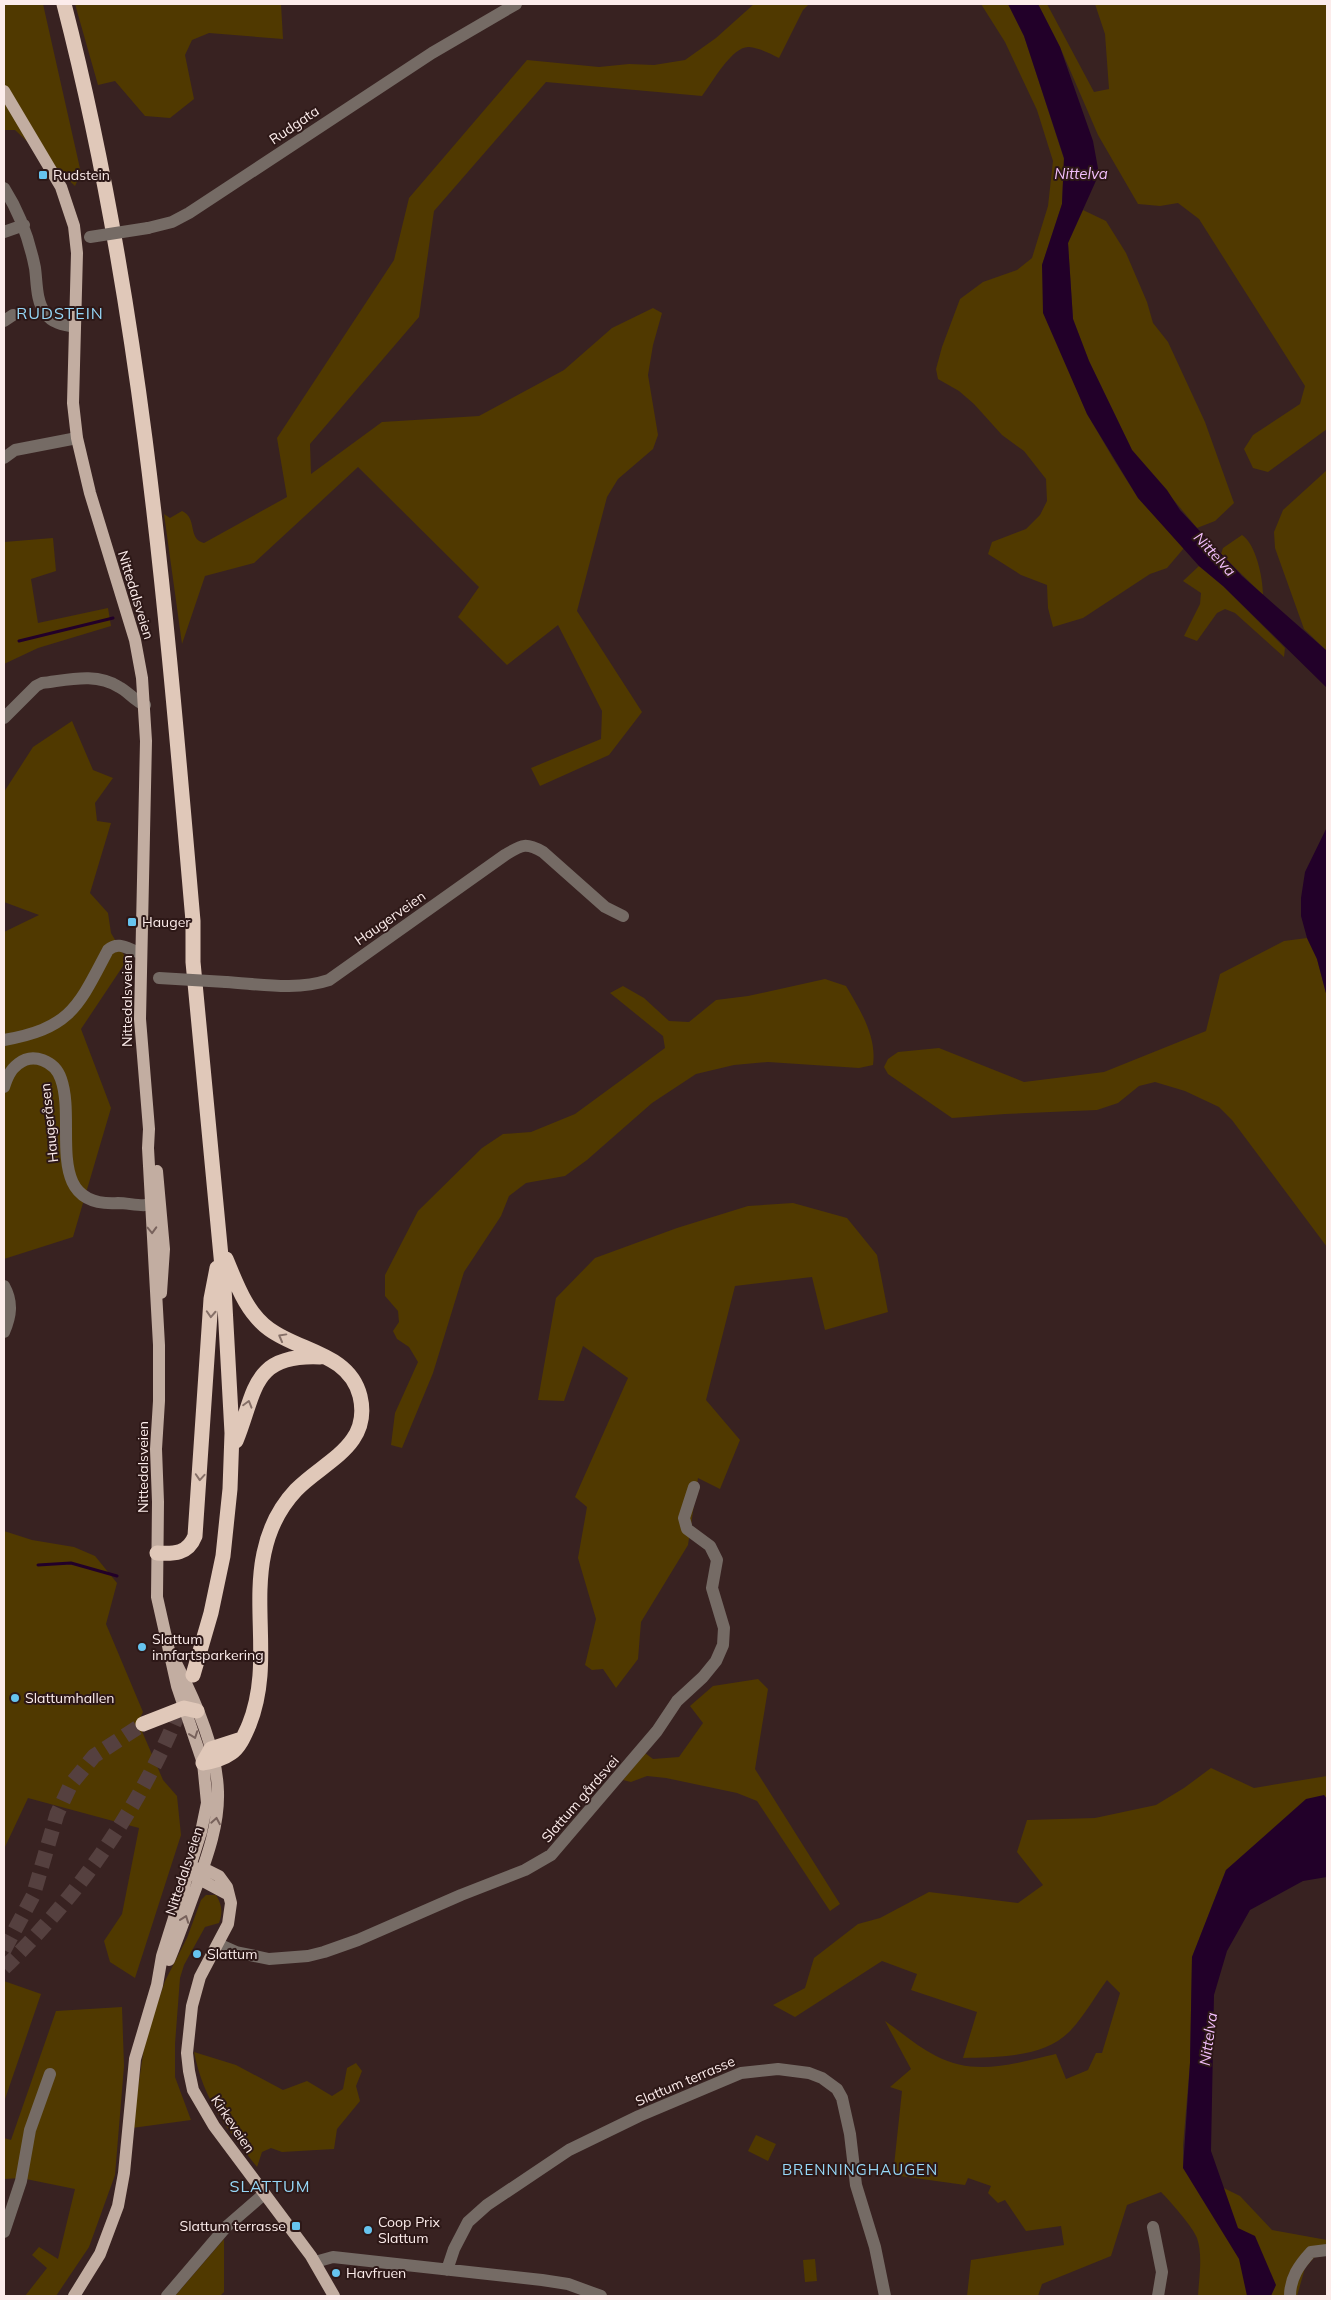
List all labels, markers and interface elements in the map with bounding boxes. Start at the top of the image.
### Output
street label: Rudgata [266,102,322,148]
water label: Nittelva [1054,164,1108,183]
place label: Rudstein [53,166,110,184]
marker: Rudstein [37,169,49,181]
district label: RUDSTEIN [16,303,104,323]
water label: Nittelva [1190,528,1240,580]
street label: Nittedalsveien [114,548,158,642]
street label: Haugerveien [351,887,429,949]
place label: Hauger [142,913,191,931]
marker: Hauger [126,916,138,928]
street label: Nittedalsveien [118,955,136,1047]
street label: Haugeråsen [36,1083,62,1163]
one-way arrow [147,1226,158,1234]
one-way arrow [205,1311,216,1319]
one-way arrow [279,1333,288,1343]
one-way arrow [242,1401,252,1409]
street label: Nittedalsveien [134,1421,152,1513]
one-way arrow [195,1473,206,1481]
place label: Slattum innfartsparkering [152,1630,264,1664]
marker: Slattum innfartsparkering [136,1641,148,1653]
place label: Slattumhallen [25,1689,115,1707]
marker: Slattumhallen [9,1692,21,1704]
one-way arrow [188,1731,198,1739]
street label: Slattum gårdsvei [537,1752,623,1846]
one-way arrow [210,1817,220,1825]
street label: Nittedalsveien [161,1824,207,1918]
one-way arrow [179,1915,189,1923]
place label: Slattum [207,1945,257,1963]
marker: Slattum [191,1948,203,1960]
water label: Nittelva [1195,2011,1221,2067]
street label: Slattum terrasse [632,2052,738,2110]
street label: Kirkeveien [207,2092,259,2156]
district label: BRENNINGHAUGEN [782,2160,938,2179]
district label: SLATTUM [230,2176,310,2196]
place label: Coop Prix Slattum [378,2213,441,2247]
place label: Slattum terrasse [179,2217,286,2235]
marker: Slattum terrasse [290,2220,302,2232]
marker: Coop Prix Slattum [362,2224,374,2236]
place label: Havfruen [346,2264,406,2282]
marker: Havfruen [330,2267,342,2279]

